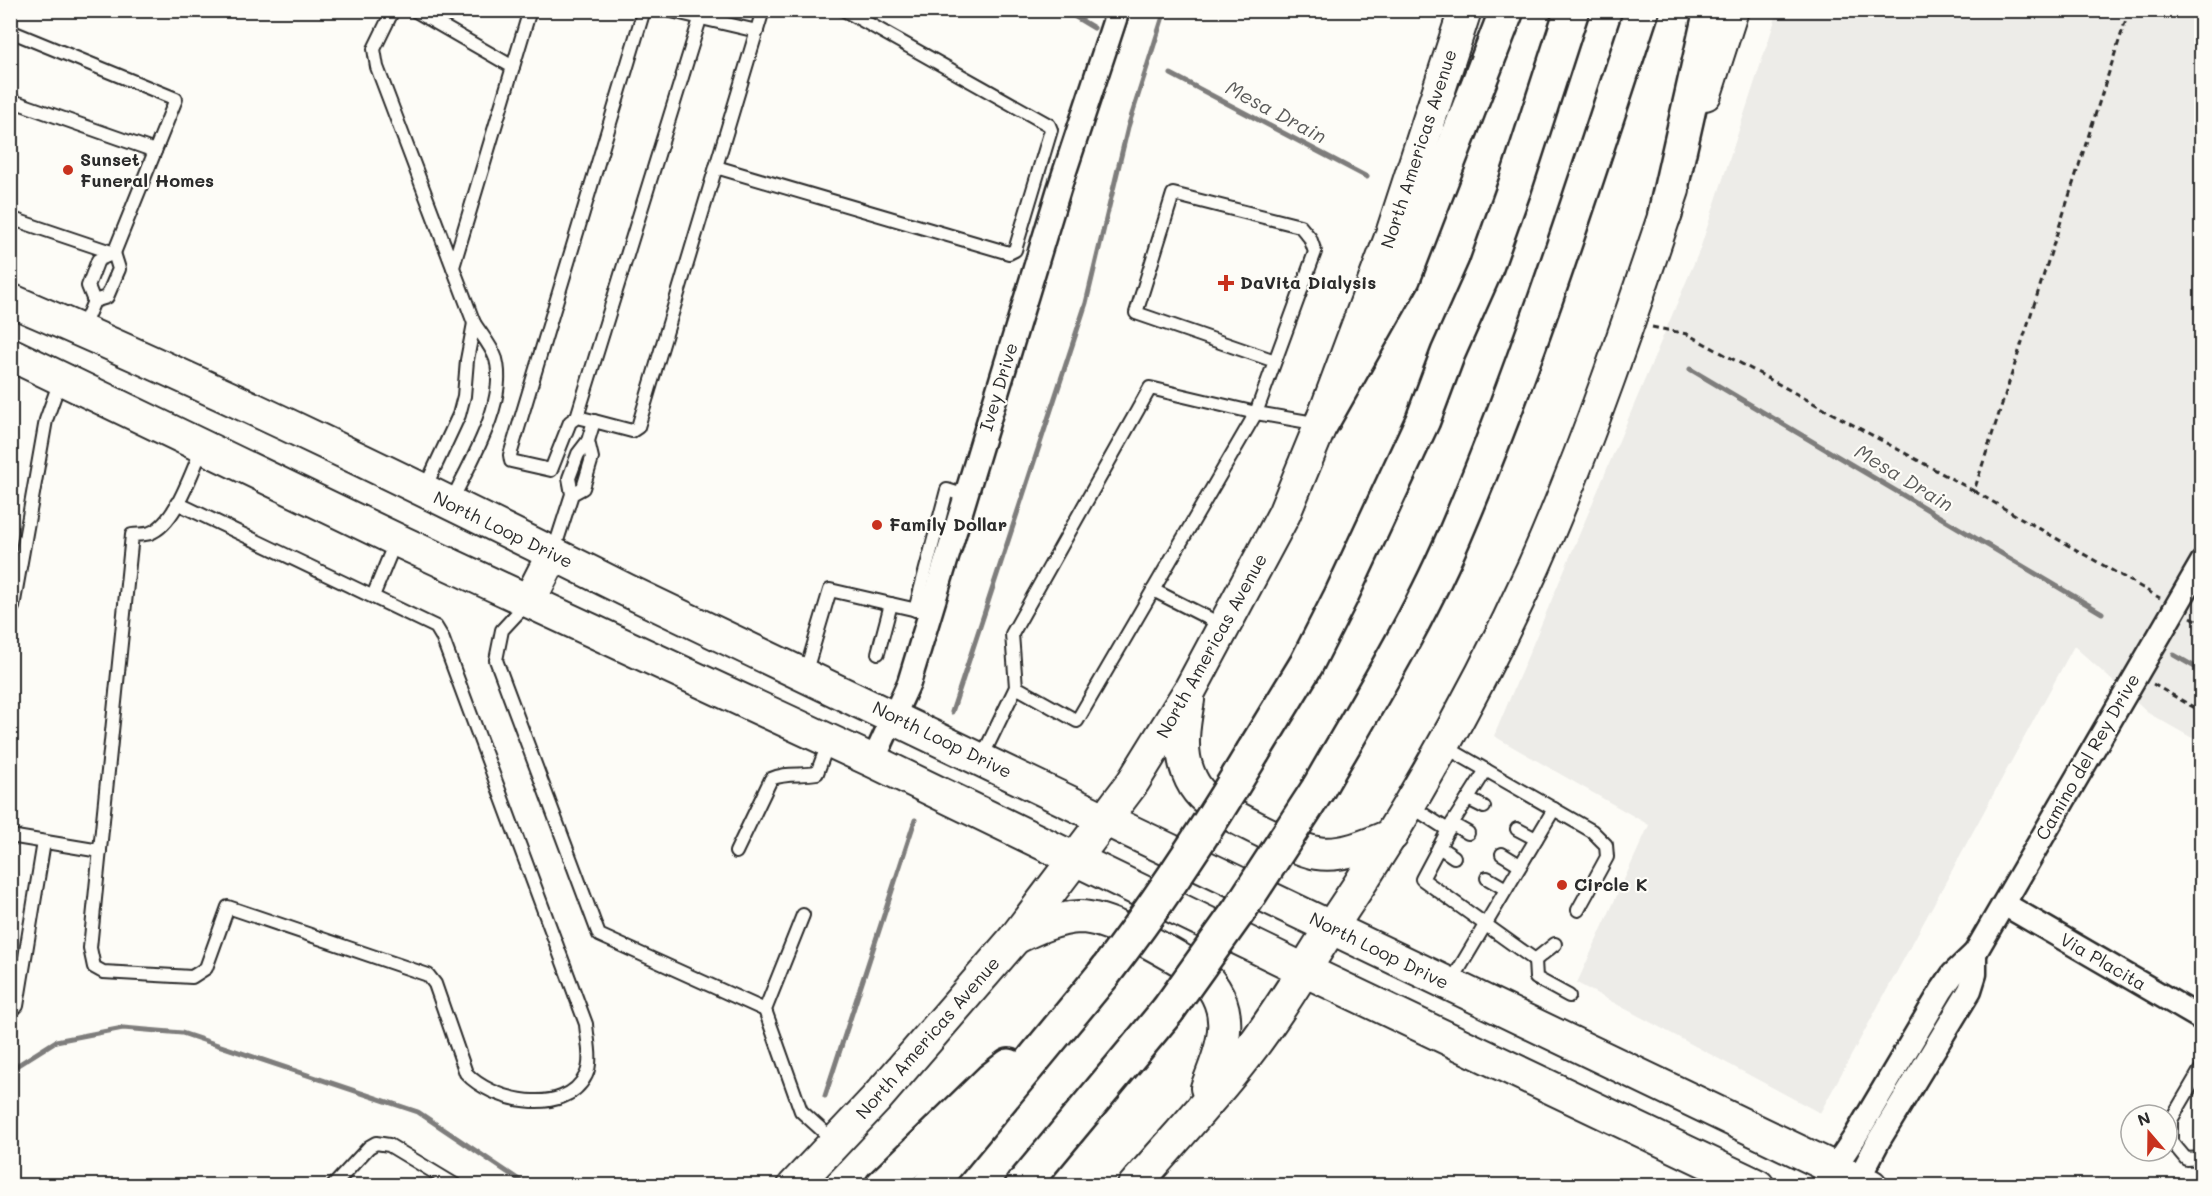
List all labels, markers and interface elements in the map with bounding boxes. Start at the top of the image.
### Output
street label: North Americas Avenue [1375,46,1462,251]
water label: Mesa Drain [1222,74,1331,148]
place label: Sunset Funeral Homes [80,147,214,192]
marker: Sunset Funeral Homes [61,163,75,177]
place label: DaVita Dialysis [1240,270,1376,294]
marker: DaVita Dialysis [1217,274,1235,292]
street label: Ivey Drive [973,340,1023,434]
water label: Mesa Drain [1851,438,1959,517]
street label: North Loop Drive [430,485,577,573]
place label: Family Dollar [889,512,1007,536]
marker: Family Dollar [870,518,884,532]
street label: North Americas Avenue [1150,549,1272,742]
street label: Camino del Rey Drive [2030,669,2145,844]
street label: North Loop Drive [869,695,1016,783]
place label: Circle K [1574,872,1648,896]
marker: Circle K [1555,878,1569,892]
street label: North Loop Drive [1306,906,1453,994]
street label: Via Placita [2056,927,2151,996]
street label: North Americas Avenue [850,951,1005,1124]
north arrow [2119,1103,2179,1163]
text: N [2134,1106,2153,1130]

